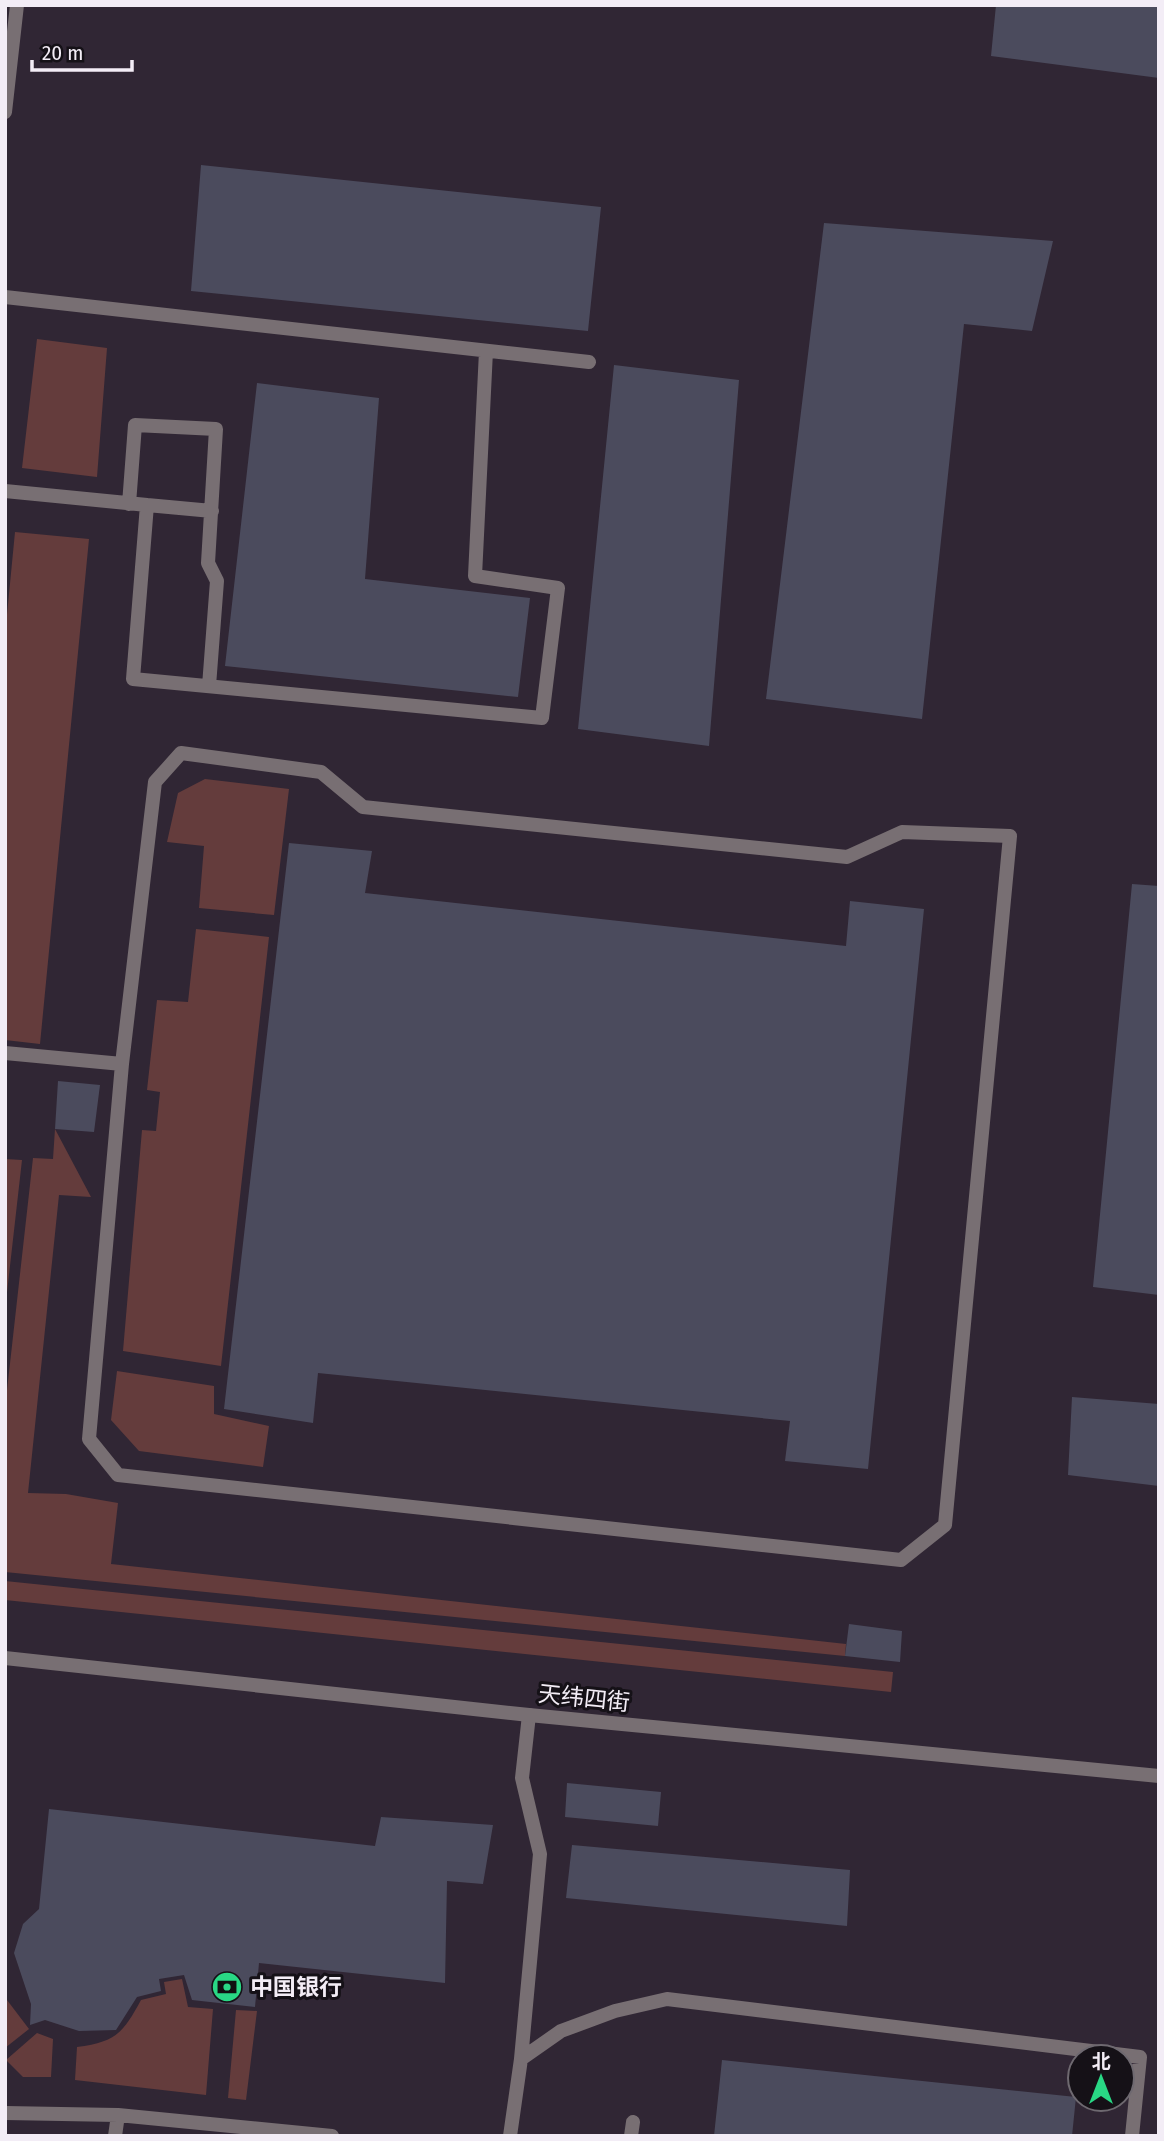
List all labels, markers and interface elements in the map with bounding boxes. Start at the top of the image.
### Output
scale bar [32,28,131,72]
text: 20 m [42,40,83,66]
street label: 天纬四街 [537,1679,631,1717]
bank icon: 中国银行 [210,1970,244,2004]
place label: 中国银行 [250,1973,342,2001]
north arrow [1066,2043,1136,2113]
text: 北 [1091,2050,1111,2073]

